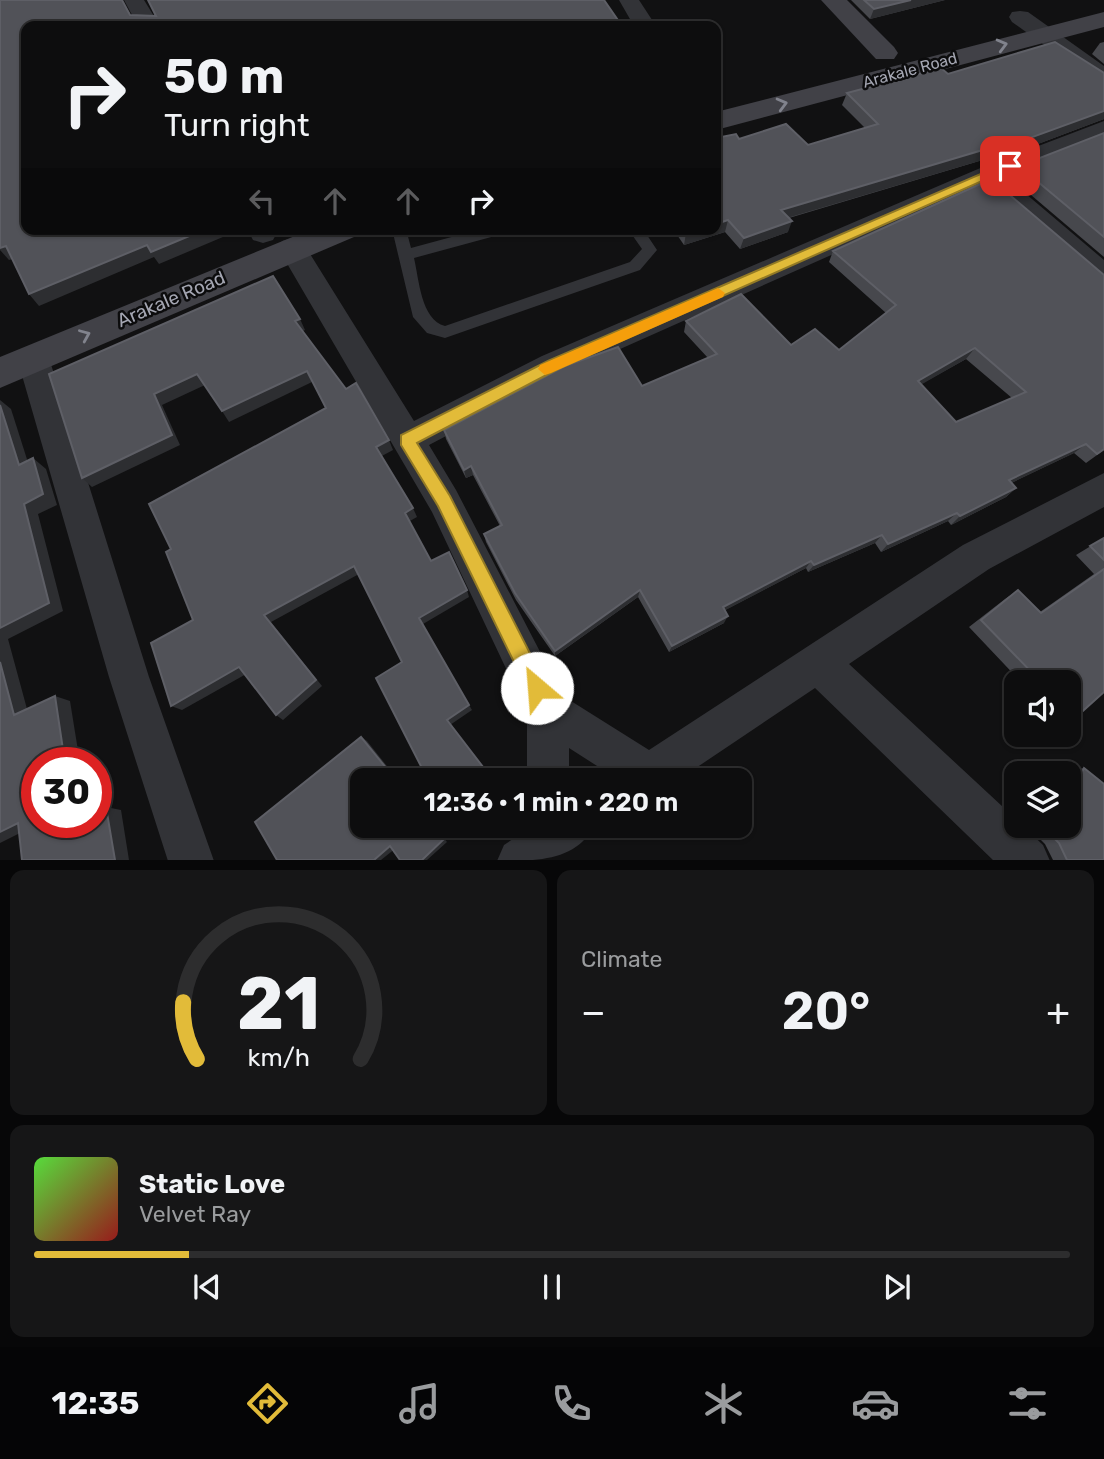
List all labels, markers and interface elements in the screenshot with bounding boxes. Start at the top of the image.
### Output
one-way arrow [995,39,1007,53]
text: 50 m [164,47,284,105]
street label: Arakale Road [861,48,959,92]
icon: right [49,49,140,140]
one-way arrow [776,98,788,112]
text: Turn right [164,106,309,144]
pin [980,136,1040,196]
icon: arrive [991,147,1029,185]
icon: left [243,182,281,220]
icon: ahead [316,182,354,220]
icon: ahead [389,182,427,220]
icon: right [462,182,500,220]
street label: Arakale Road [113,266,229,332]
one-way arrow [77,329,90,343]
position arrow [500,651,574,725]
map controls [1004,670,1081,838]
button: sound [1004,670,1081,747]
speed limit sign: 30 [21,747,112,838]
button: layers [1004,761,1081,838]
text: 12:36 · 1 min · 220 m [424,787,678,818]
text: Climate [581,945,662,973]
text: 21 [237,961,320,1047]
text: 20° [782,980,870,1042]
text: − [581,989,606,1035]
text: + [1046,989,1070,1035]
text: km/h [247,1042,310,1071]
text: Static Love [139,1169,285,1200]
text: Velvet Ray [139,1200,251,1228]
icon: previous [188,1268,226,1306]
icon: pause [533,1268,571,1306]
icon: next [878,1268,916,1306]
icon: directions [243,1379,292,1428]
icon: music [395,1379,444,1428]
icon: phone [547,1379,596,1428]
icon: climate [699,1379,748,1428]
icon: car [851,1379,900,1428]
icon: filters [1003,1379,1052,1428]
text: 12:35 [52,1384,139,1422]

